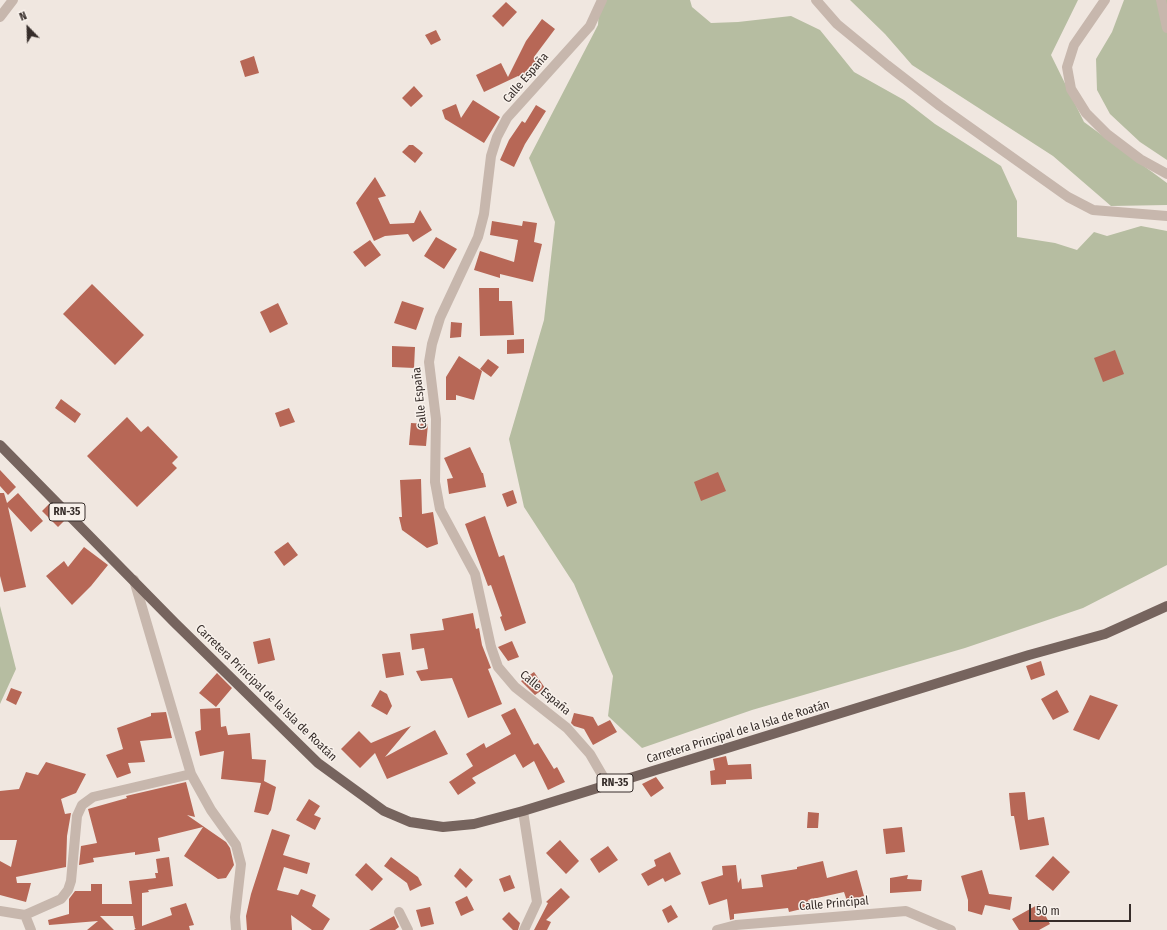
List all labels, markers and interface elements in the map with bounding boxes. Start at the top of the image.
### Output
north arrow [8,8,48,48]
text: N [18,9,29,24]
street label: Calle España [500,50,552,106]
street label: Calle España [410,367,430,429]
road number: RN-35 [49,503,85,521]
street label: Carretera Principal de la Isla de Roatán [192,622,340,764]
street label: Calle España [517,668,573,718]
street label: Carretera Principal de la Isla de Roatán [645,697,831,767]
road number: RN-35 [597,774,633,792]
street label: Calle Principal [799,894,869,914]
scale bar [1031,896,1133,922]
text: 50 m [1036,904,1060,918]

